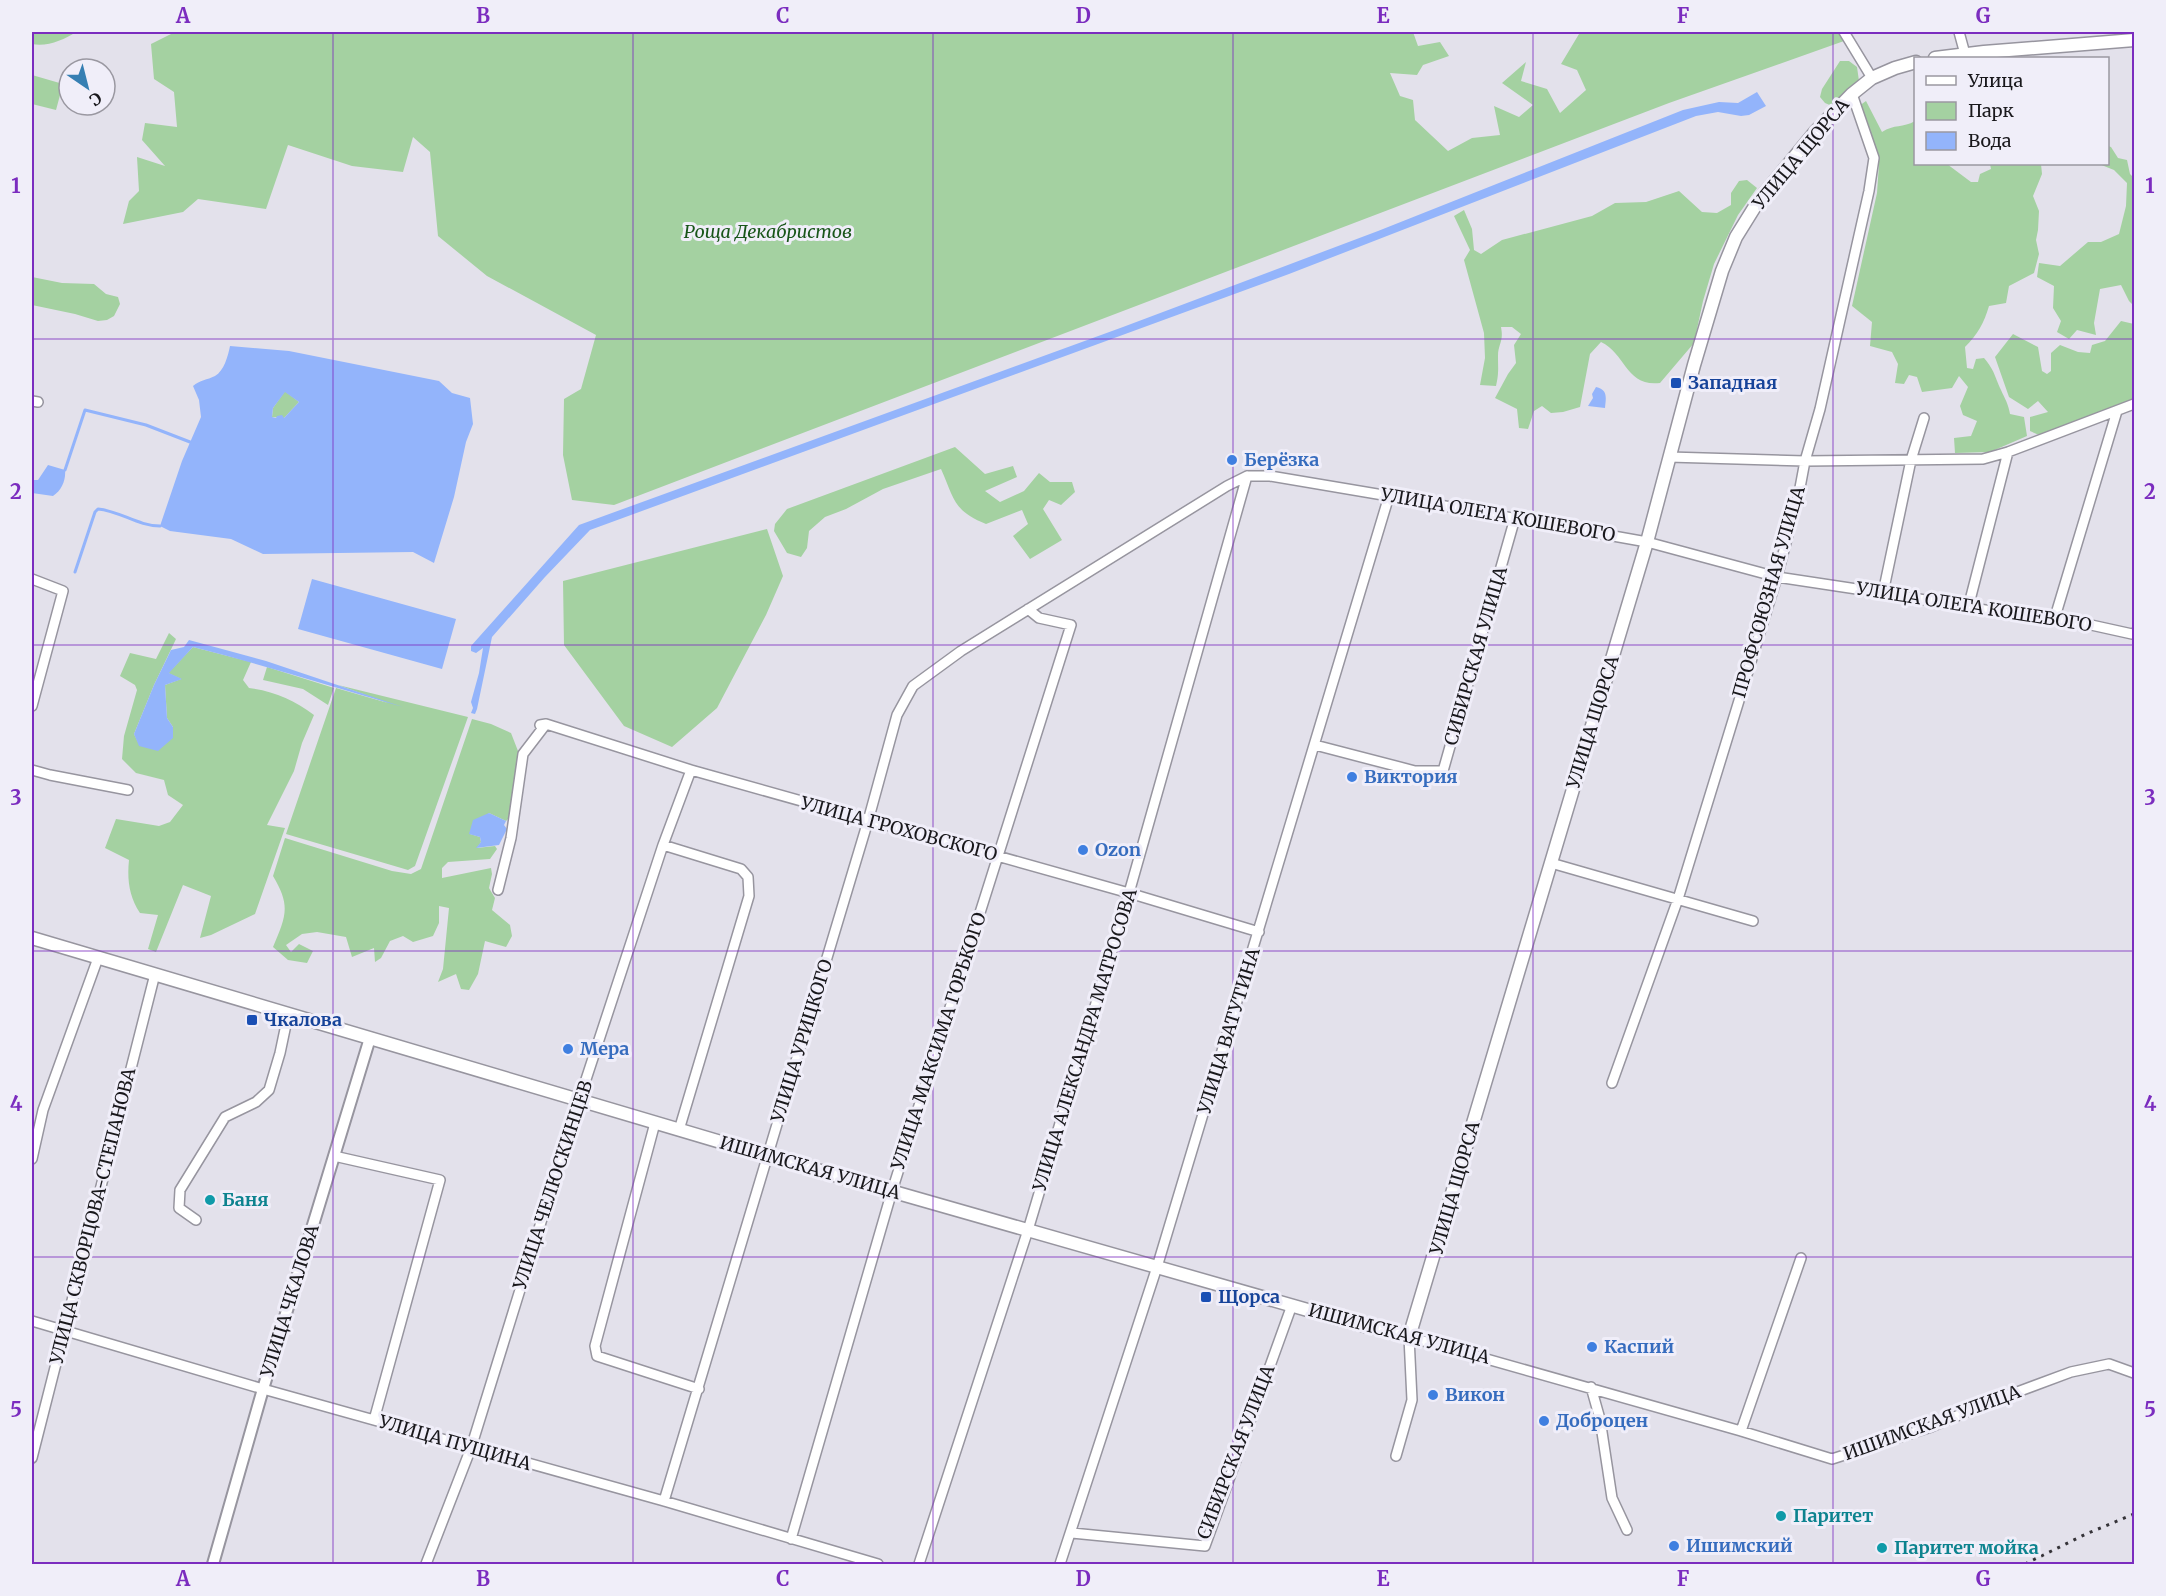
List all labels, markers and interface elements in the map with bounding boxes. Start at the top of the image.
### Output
text: A [175,3,191,28]
text: B [476,3,490,28]
text: C [776,3,790,28]
text: D [1075,3,1091,28]
text: E [1376,3,1390,28]
text: F [1677,3,1690,28]
text: G [1976,3,1991,28]
north arrow [57,57,117,117]
legend [1914,57,2109,165]
text: Улица [1967,69,2023,92]
text: С [86,88,106,111]
street label: УЛИЦА ЩОРСА [1747,93,1854,215]
text: Парк [1968,99,2014,122]
text: Вода [1968,129,2012,152]
text: 1 [11,173,21,198]
text: 1 [2145,173,2155,198]
park label: Роща Декабристов [684,220,852,243]
place label: Западная [1688,371,1777,394]
marker: Западная [1669,376,1683,390]
place label: Берёзка [1244,448,1319,471]
marker: Берёзка [1225,453,1239,467]
text: 2 [10,479,22,504]
text: 2 [2144,479,2156,504]
street label: УЛИЦА ОЛЕГА КОШЕВОГО [1378,482,1617,546]
street label: ПРОФСОЮЗНАЯ УЛИЦА [1727,483,1810,700]
street label: СИБИРСКАЯ УЛИЦА [1439,563,1512,748]
street label: УЛИЦА ОЛЕГА КОШЕВОГО [1854,576,2093,636]
street label: УЛИЦА ЩОРСА [1561,652,1624,792]
place label: Виктория [1364,765,1458,788]
marker: Виктория [1345,770,1359,784]
text: 3 [10,785,22,810]
text: 3 [2144,785,2156,810]
street label: УЛИЦА ГРОХОВСКОГО [797,791,1000,866]
place label: Ozon [1095,838,1141,861]
marker: Ozon [1076,843,1090,857]
street label: УЛИЦА АЛЕКСАНДРА МАТРОСОВА [1027,885,1142,1195]
street label: УЛИЦА МАКСИМА ГОРЬКОГО [886,909,991,1173]
street label: УЛИЦА ВАТУТИНА [1192,945,1265,1118]
street label: УЛИЦА УРИЦКОГО [765,956,837,1126]
place label: Чкалова [264,1008,342,1031]
marker: Чкалова [245,1013,259,1027]
place label: Мера [580,1037,629,1060]
marker: Мера [561,1042,575,1056]
street label: УЛИЦА СКВОРЦОВА-СТЕПАНОВА [44,1065,141,1367]
street label: УЛИЦА ЧЕЛЮСКИНЦЕВ [508,1078,597,1293]
text: 4 [10,1091,23,1116]
text: 4 [2144,1091,2157,1116]
street label: УЛИЦА ЩОРСА [1424,1118,1485,1258]
street label: ИШИМСКАЯ УЛИЦА [717,1131,903,1204]
place label: Баня [222,1188,269,1211]
marker: Баня [203,1193,217,1207]
street label: УЛИЦА ЧКАЛОВА [255,1221,324,1381]
place label: Щорса [1218,1285,1280,1308]
marker: Щорса [1199,1290,1213,1304]
street label: ИШИМСКАЯ УЛИЦА [1306,1298,1493,1369]
place label: Каспий [1604,1335,1675,1358]
marker: Каспий [1585,1340,1599,1354]
street label: СИБИРСКАЯ УЛИЦА [1192,1361,1280,1542]
street label: ИШИМСКАЯ УЛИЦА [1840,1380,2024,1465]
place label: Викон [1445,1383,1505,1406]
marker: Викон [1426,1388,1440,1402]
text: 5 [10,1397,22,1422]
text: 5 [2144,1397,2156,1422]
place label: Доброцен [1556,1409,1649,1432]
street label: УЛИЦА ПУЩИНА [375,1410,534,1475]
marker: Доброцен [1537,1414,1551,1428]
place label: Паритет [1793,1504,1873,1527]
marker: Паритет [1774,1509,1788,1523]
place label: Ишимский [1686,1534,1793,1557]
place label: Паритет мойка [1894,1536,2039,1559]
marker: Ишимский [1667,1539,1681,1553]
marker: Паритет мойка [1875,1541,1889,1555]
text: A [175,1566,191,1591]
text: B [476,1566,490,1591]
text: C [776,1566,790,1591]
text: D [1075,1566,1091,1591]
text: E [1376,1566,1390,1591]
text: F [1677,1566,1690,1591]
text: G [1976,1566,1991,1591]

